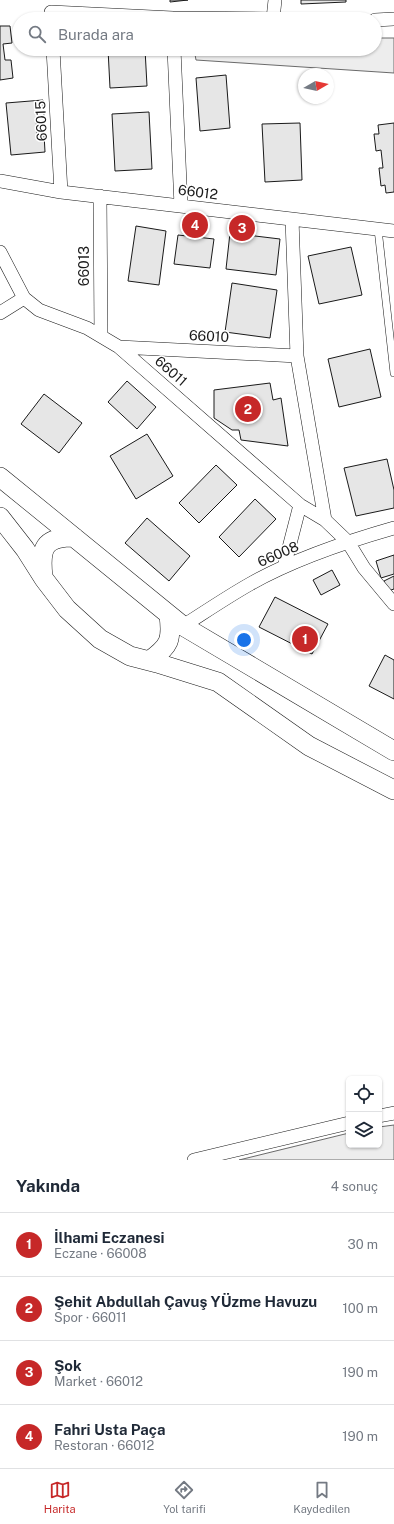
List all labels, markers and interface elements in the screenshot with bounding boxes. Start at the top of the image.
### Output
search box [12,12,382,56]
icon: search [26,23,48,45]
text: Burada ara [58,26,134,43]
north arrow [298,68,334,104]
street label: 66015 [32,100,50,142]
street label: 66012 [177,182,219,202]
pin: 4 [182,210,208,240]
pin: 3 [229,213,255,243]
street label: 66013 [76,246,92,286]
street label: 66010 [189,327,229,345]
street label: 66011 [152,353,190,389]
pin: 2 [235,394,261,424]
street label: 66008 [255,538,301,570]
pin: 1 [292,624,318,654]
your location [234,630,254,650]
map controls [346,1076,382,1148]
button: locate [346,1076,382,1112]
button: layers [346,1112,382,1148]
text: Yakında [16,1176,80,1196]
text: 4 sonuç [331,1179,378,1194]
text: İlhami Eczanesi [54,1229,165,1246]
text: 1 [26,1237,32,1252]
text: 30 m [348,1237,378,1252]
text: Eczane · 66008 [54,1246,147,1261]
text: Şehit Abdullah Çavuş YÜzme Havuzu [54,1293,317,1310]
text: 2 [25,1301,33,1316]
text: 100 m [342,1301,378,1316]
text: Spor · 66011 [54,1310,127,1325]
text: Şok [54,1357,82,1374]
text: 3 [25,1365,33,1380]
text: 190 m [342,1365,378,1380]
text: Market · 66012 [54,1374,143,1389]
text: Fahri Usta Paça [54,1421,166,1438]
text: 4 [25,1429,33,1444]
text: 190 m [342,1429,378,1444]
text: Restoran · 66012 [54,1438,154,1453]
tab: Harita [44,1479,76,1515]
tab: Yol tarifi [163,1479,206,1515]
tab: Kaydedilen [293,1479,350,1515]

